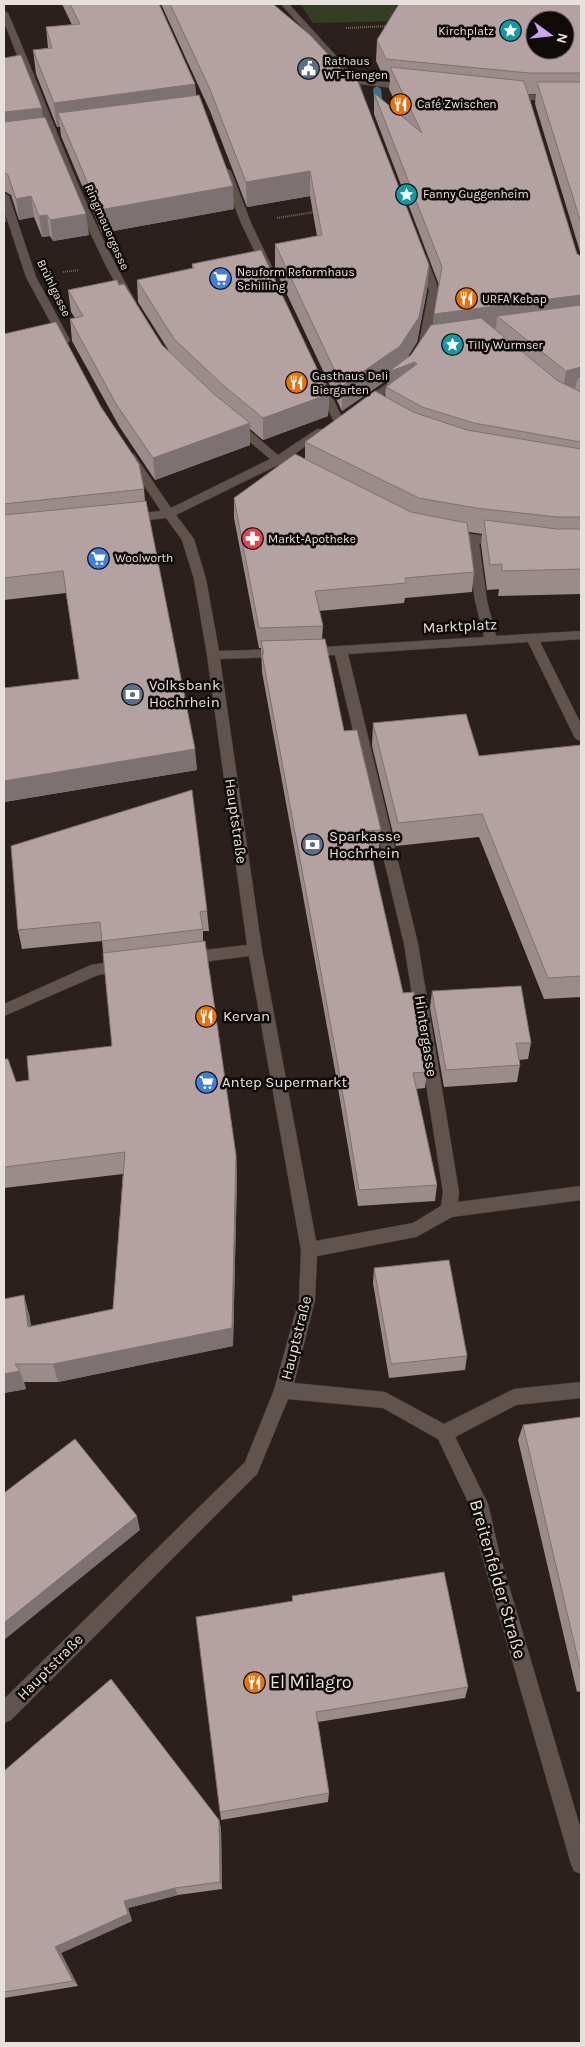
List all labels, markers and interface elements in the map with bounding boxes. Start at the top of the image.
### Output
north arrow [525,10,575,60]
place icon: Kirchplatz [498,19,522,43]
place label: Kirchplatz [438,24,494,38]
text: N [553,31,572,45]
place label: Rathaus WT-Tiengen [324,54,388,82]
public building icon: Rathaus WT-Tiengen [296,56,320,80]
restaurant icon: Café Zwischen [389,92,413,116]
place label: Café Zwischen [417,97,497,111]
street label: Ringmauergasse [82,182,132,272]
place icon: Fanny Guggenheim [395,182,419,206]
place label: Fanny Guggenheim [423,187,529,201]
street label: Brühlgasse [34,257,74,319]
place label: Neuform Reformhaus Schilling [237,265,355,293]
supermarket icon: Neuform Reformhaus Schilling [209,267,233,291]
restaurant icon: URFA Kebap [454,287,478,311]
place label: URFA Kebap [482,292,547,306]
place icon: Tilly Wurmser [440,333,464,357]
place label: Tilly Wurmser [468,338,543,352]
place label: Gasthaus Deli Biergarten [312,369,388,397]
restaurant icon: Gasthaus Deli Biergarten [284,371,308,395]
pharmacy icon: Markt-Apotheke [240,527,264,551]
place label: Markt-Apotheke [268,532,356,546]
supermarket icon: Woolworth [87,546,111,570]
place label: Woolworth [115,551,173,565]
street label: Marktplatz [422,615,498,637]
place label: Volksbank Hochrhein [149,676,220,711]
bank icon: Volksbank Hochrhein [121,682,145,706]
street label: Hauptstraße [221,777,251,865]
place label: Sparkasse Hochrhein [329,827,401,862]
bank icon: Sparkasse Hochrhein [301,833,325,857]
street label: Hintergasse [411,994,441,1078]
restaurant icon: Kervan [195,1004,219,1028]
place label: Kervan [223,1007,270,1025]
supermarket icon: Antep Supermarkt [194,1070,218,1094]
place label: Antep Supermarkt [222,1073,348,1091]
street label: Hauptstraße [277,1294,315,1382]
street label: Breitenfelder Straße [465,1497,531,1661]
street label: Hauptstraße [13,1630,87,1704]
restaurant icon: El Milagro [242,1670,266,1694]
place label: El Milagro [270,1671,352,1693]

